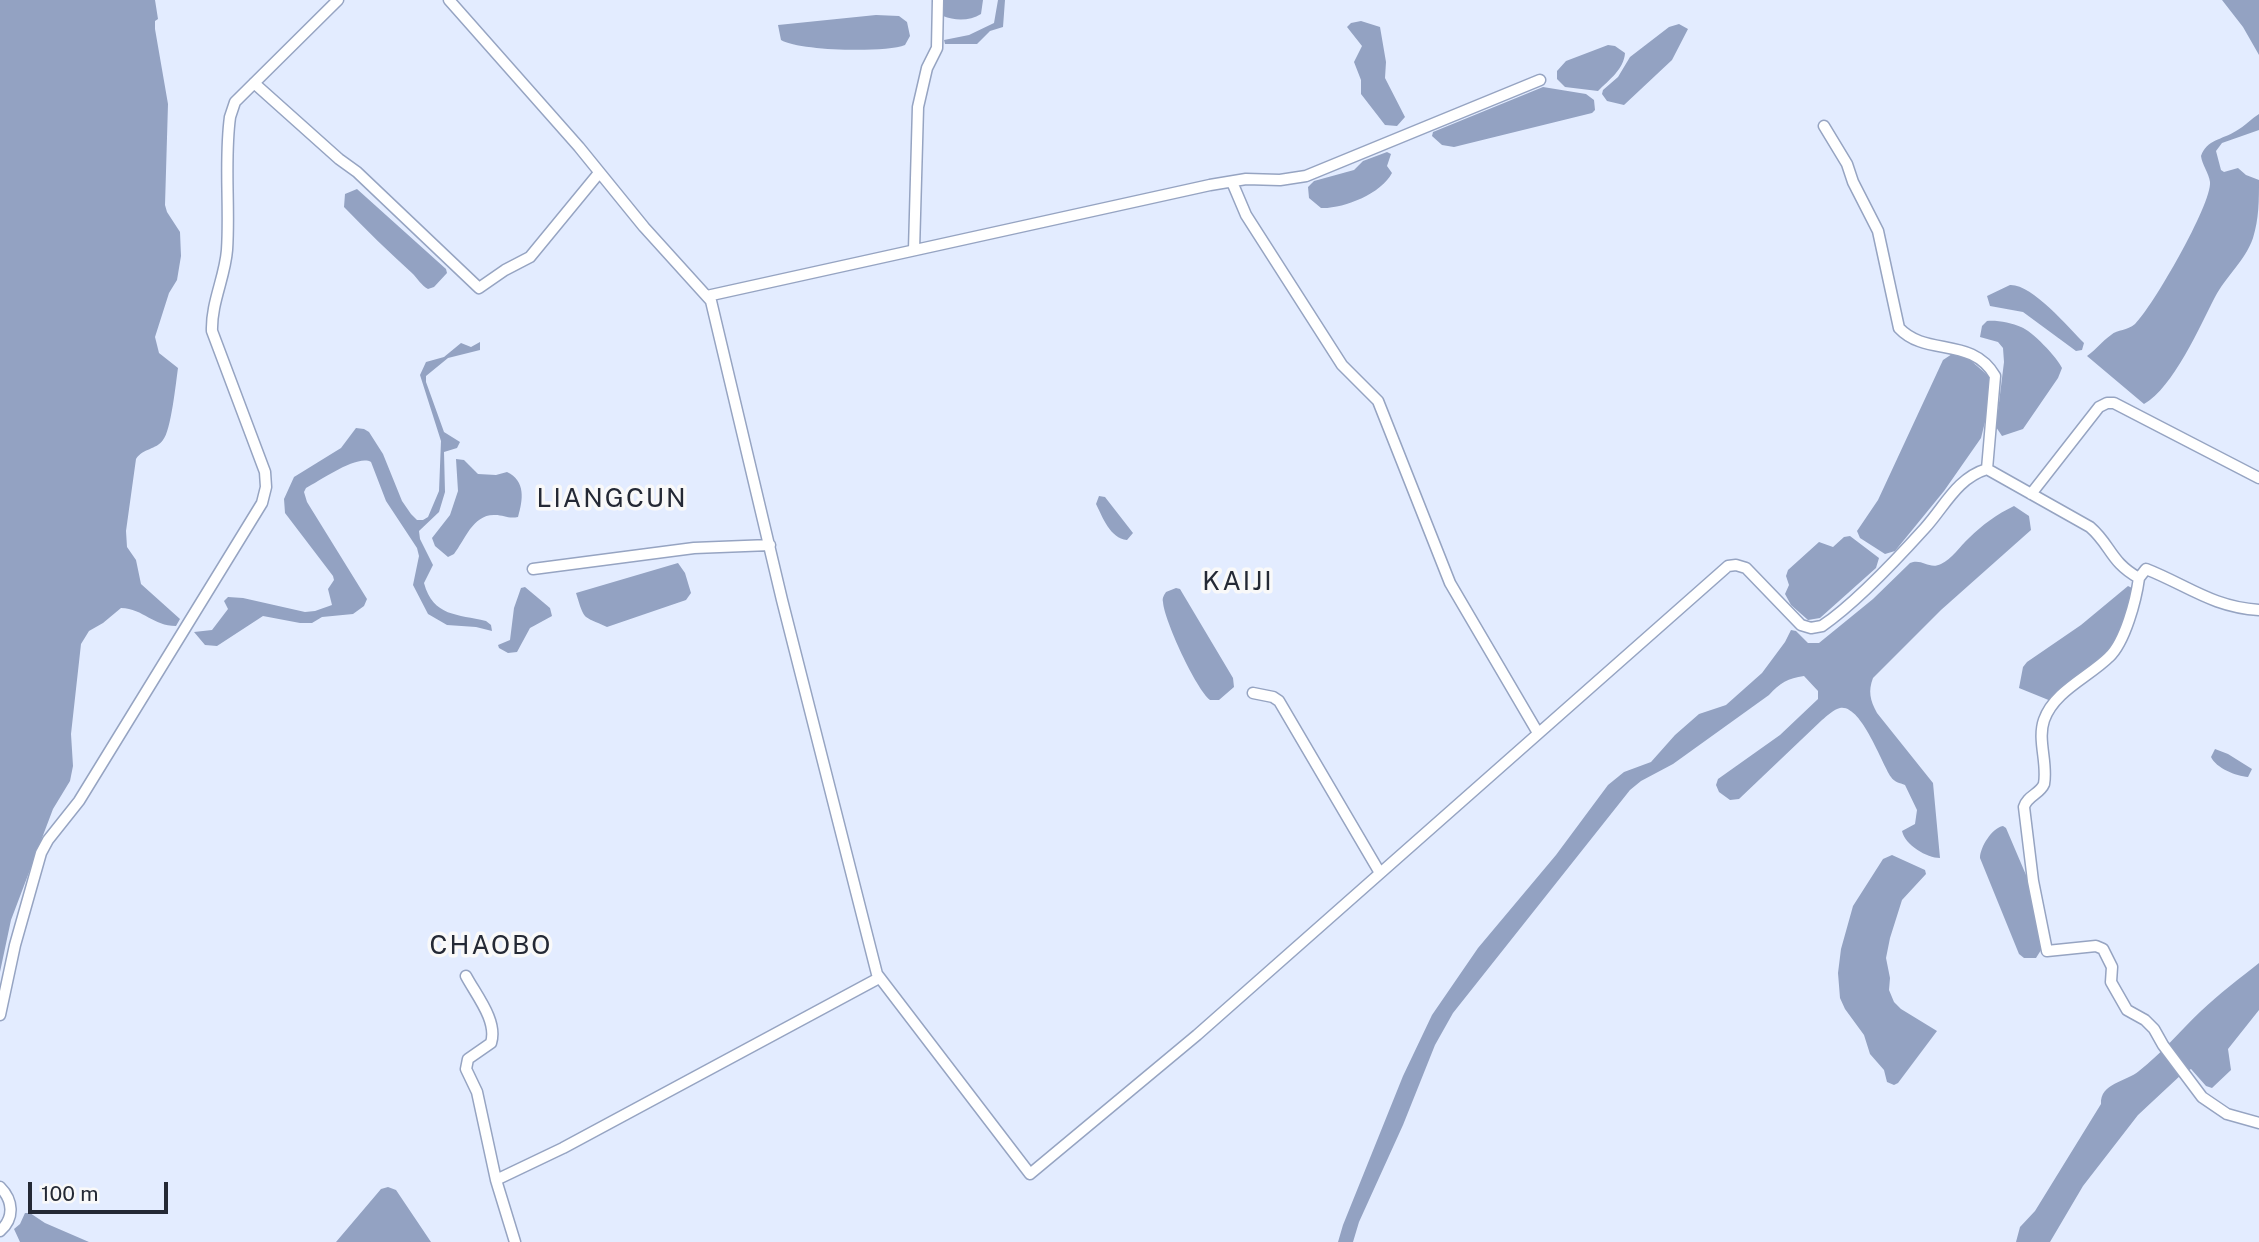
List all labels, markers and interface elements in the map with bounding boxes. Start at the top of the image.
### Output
district label: LIANGCUN [537,483,687,515]
district label: KAIJI [1203,566,1273,598]
district label: CHAOBO [430,930,552,962]
scale bar [32,1168,172,1212]
text: 100 m [41,1181,98,1206]

